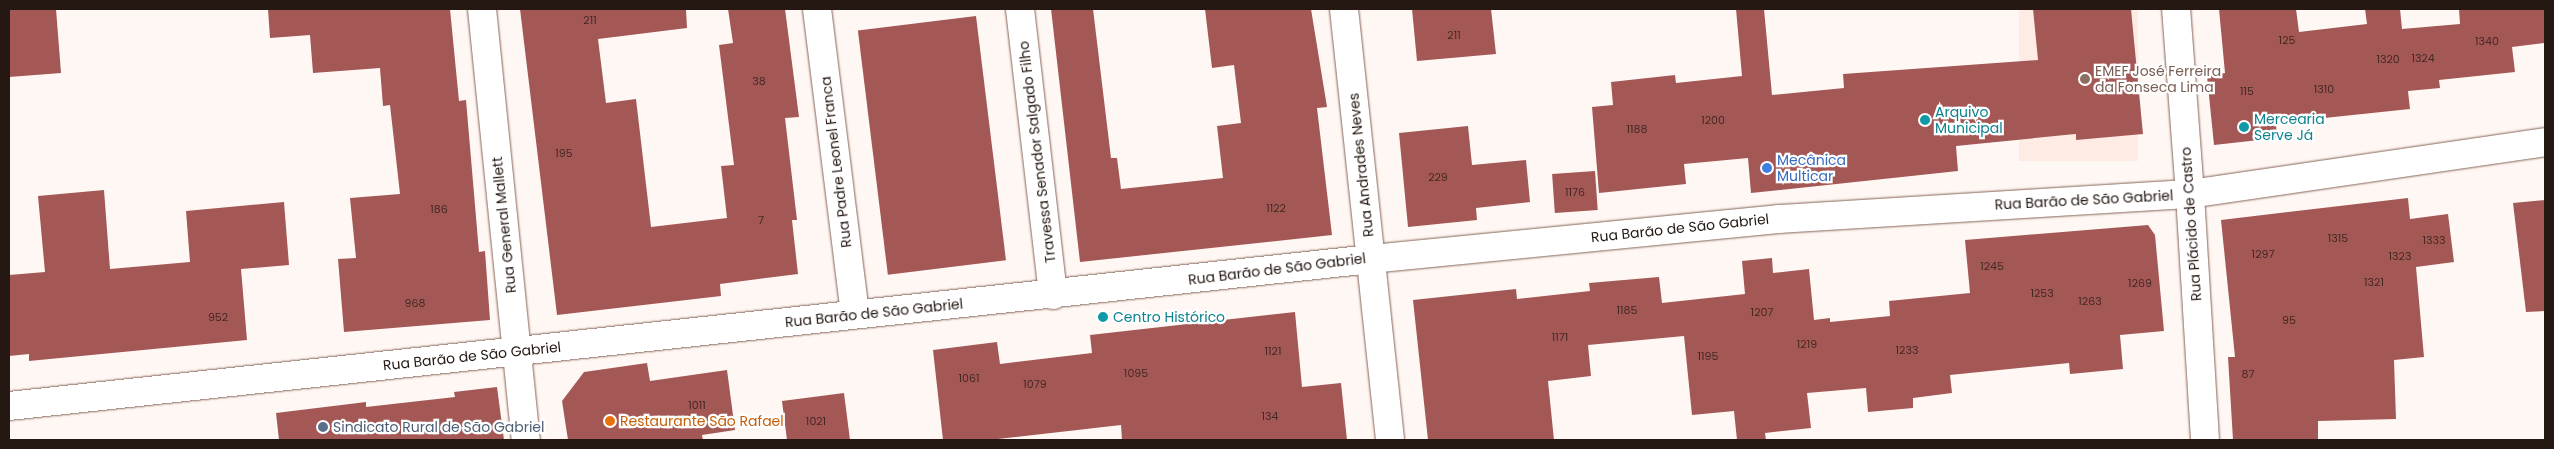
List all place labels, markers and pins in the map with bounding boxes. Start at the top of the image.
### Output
place label: EMEF José Ferreira da Fonseca Lima [2095,63,2221,95]
marker: EMEF José Ferreira da Fonseca Lima [2079,73,2091,85]
place label: Arquivo Municipal [1935,104,2003,136]
place label: Mercearia Serve Já [2254,111,2325,144]
marker: Arquivo Municipal [1919,114,1931,126]
marker: Mercearia Serve Já [2238,121,2250,133]
place label: Mecânica Multicar [1777,152,1846,184]
marker: Mecânica Multicar [1761,162,1773,174]
place label: Centro Histórico [1113,309,1225,325]
marker: Centro Histórico [1097,311,1109,323]
place label: Restaurante São Rafael [620,413,784,429]
marker: Restaurante São Rafael [604,415,616,427]
place label: Sindicato Rural de São Gabriel [333,419,544,435]
marker: Sindicato Rural de São Gabriel [317,421,329,433]

